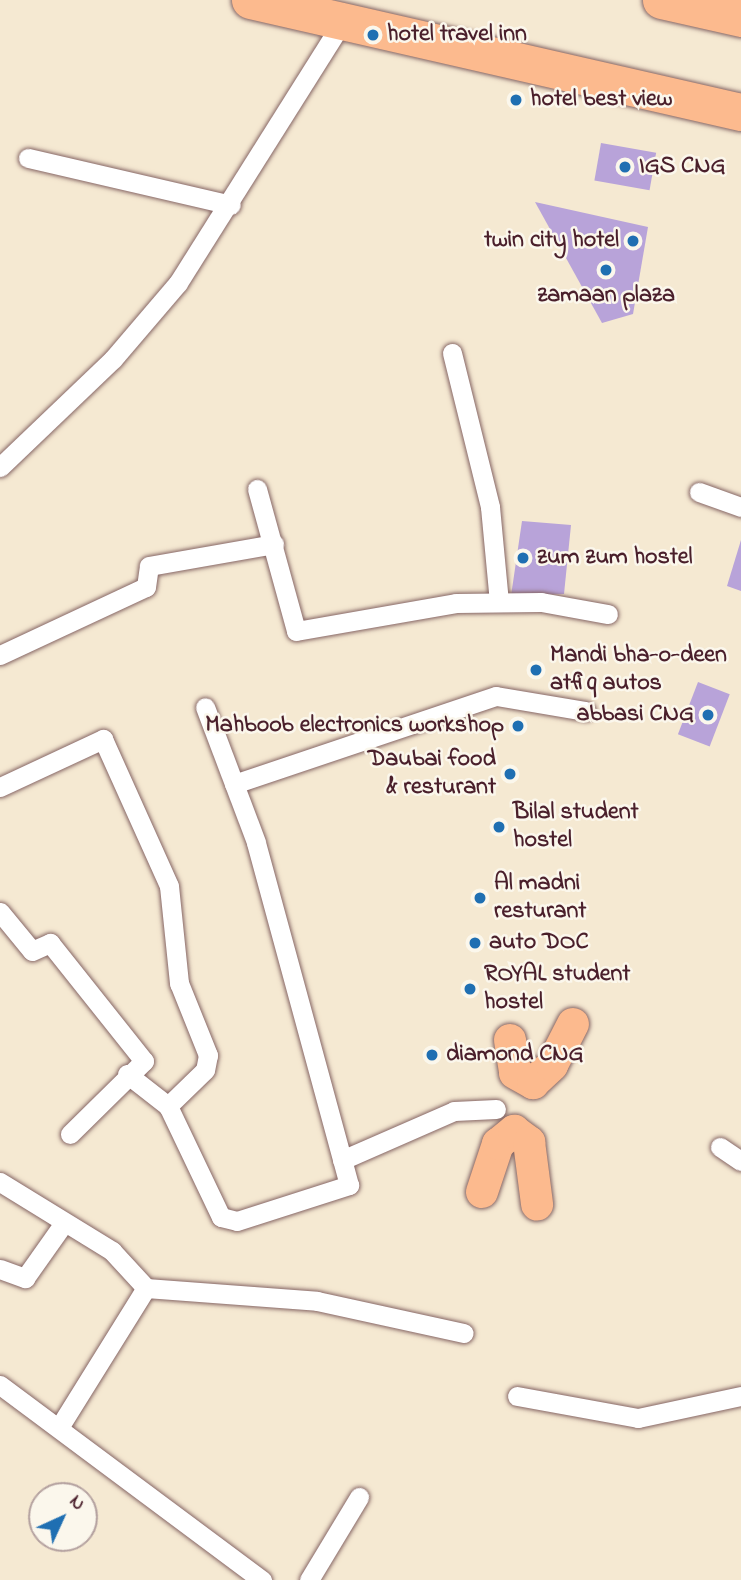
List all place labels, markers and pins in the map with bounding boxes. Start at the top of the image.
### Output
place label: hotel travel inn [387,21,527,49]
marker: hotel travel inn [365,27,381,43]
place label: hotel best view [530,86,673,114]
marker: hotel best view [508,92,524,108]
place label: IGS CNG [639,153,726,181]
marker: IGS CNG [617,159,633,175]
place label: twin city hotel [484,227,619,255]
marker: twin city hotel [625,233,641,249]
marker: zamaan plaza [598,262,614,278]
place label: zamaan plaza [537,282,675,310]
place label: zum zum hostel [537,544,693,572]
marker: zum zum hostel [515,550,531,566]
place label: Mandi bha-o-deen atfiq autos [550,642,727,698]
marker: Mandi bha-o-deen atfiq autos [528,662,544,678]
place label: abbasi CNG [576,701,694,729]
marker: abbasi CNG [700,707,716,723]
place label: Mahboob electronics workshop [205,712,504,740]
marker: Mahboob electronics workshop [510,718,526,734]
place label: Daubai food & resturant [368,746,496,802]
marker: Daubai food & resturant [502,766,518,782]
place label: Bilal student hostel [513,799,639,855]
marker: Bilal student hostel [491,819,507,835]
place label: Al madni resturant [494,870,586,926]
marker: Al madni resturant [472,890,488,906]
place label: auto DOC [489,929,589,957]
marker: auto DOC [467,935,483,951]
place label: ROYAL student hostel [484,961,630,1017]
marker: ROYAL student hostel [462,981,478,997]
place label: diamond CNG [446,1041,584,1069]
marker: diamond CNG [424,1047,440,1063]

